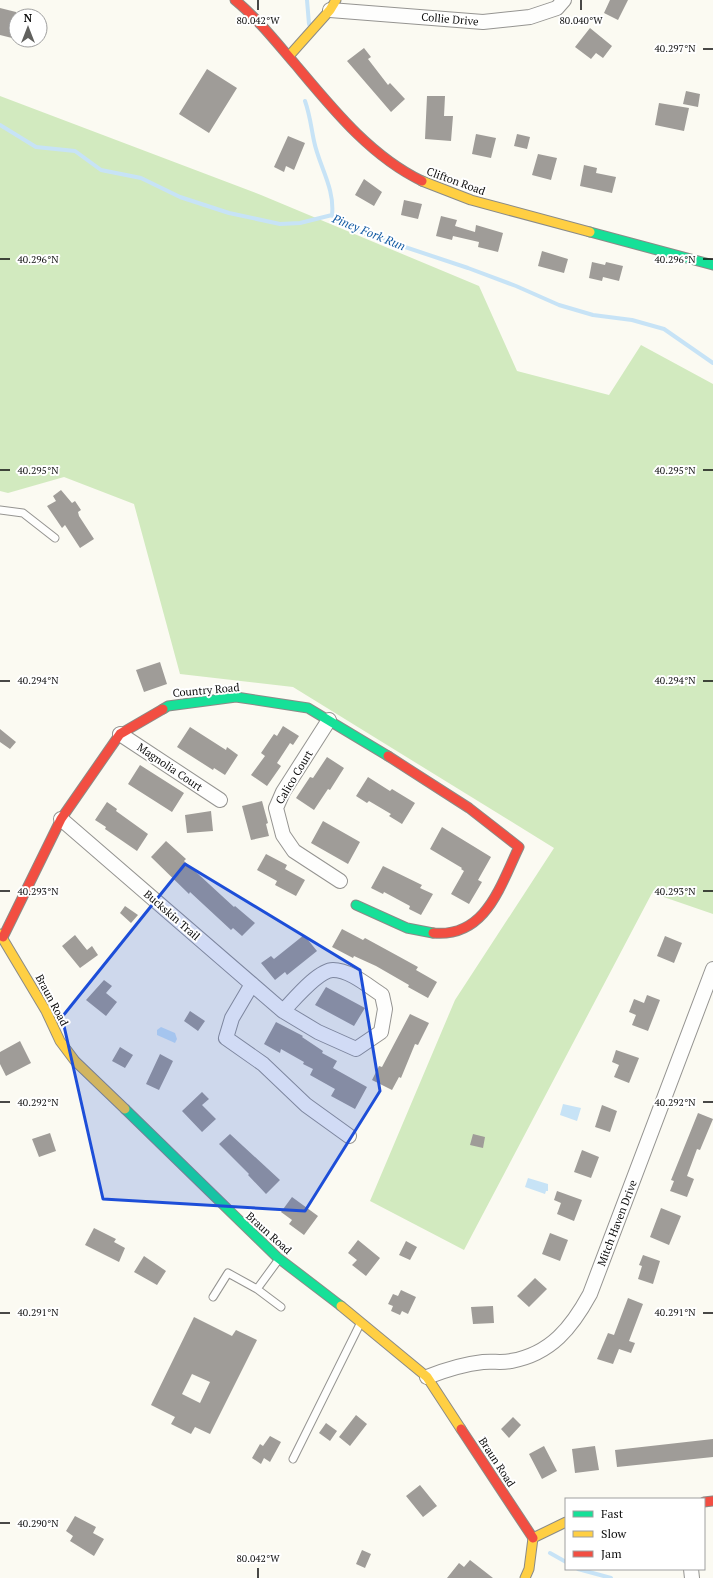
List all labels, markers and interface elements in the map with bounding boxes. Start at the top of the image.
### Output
north arrow [8,8,48,48]
street label: Collie Drive [421,10,480,29]
text: N [24,11,33,25]
text: 80.042°W [236,14,280,27]
text: 80.040°W [559,14,603,27]
text: 40.297°N [655,42,696,55]
street label: Clifton Road [425,164,487,198]
water label: Piney Fork Run [329,210,408,253]
text: 40.296°N [18,253,59,266]
text: 40.296°N [655,253,696,266]
text: 40.295°N [18,464,59,477]
text: 40.295°N [655,464,696,477]
text: 40.294°N [18,674,59,687]
text: 40.294°N [655,674,696,687]
street label: Country Road [172,680,240,700]
street label: Magnolia Court [135,740,205,794]
street label: Calico Court [272,747,316,807]
text: 40.293°N [18,885,59,898]
text: 40.293°N [655,885,696,898]
street label: Buckskin Trail [141,887,203,943]
street label: Braun Road [33,972,71,1028]
text: 40.292°N [18,1096,59,1109]
text: 40.292°N [655,1096,696,1109]
street label: Mitch Haven Drive [594,1178,640,1268]
street label: Braun Road [243,1209,295,1257]
text: 40.291°N [18,1306,59,1319]
text: 40.291°N [655,1306,696,1319]
street label: Braun Road [476,1434,518,1490]
legend [565,1498,705,1570]
text: Fast [601,1506,624,1521]
text: 40.290°N [18,1517,59,1530]
text: Slow [601,1526,627,1541]
text: Jam [601,1546,622,1561]
text: 80.042°W [236,1552,280,1565]

